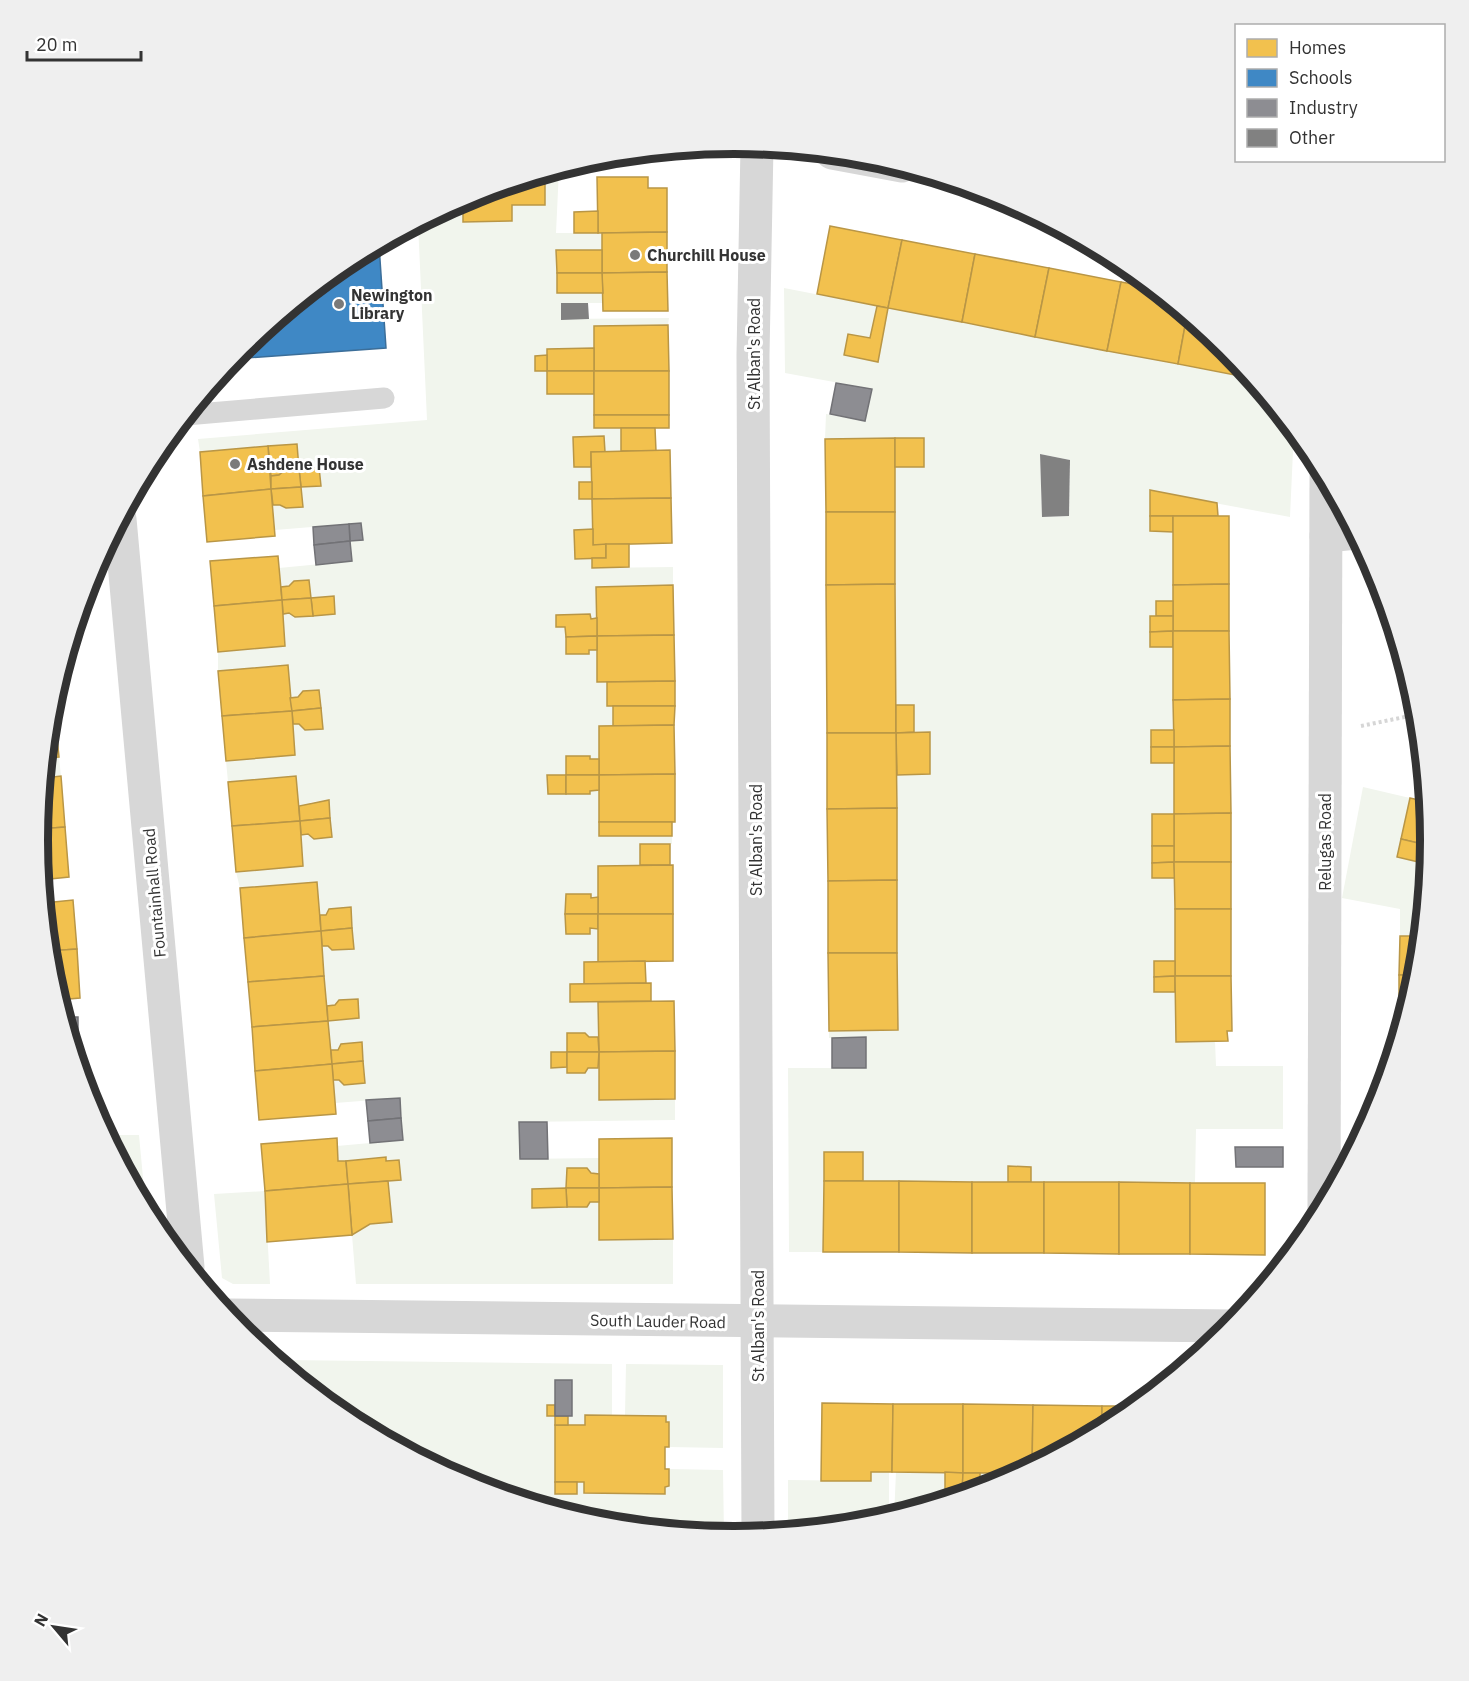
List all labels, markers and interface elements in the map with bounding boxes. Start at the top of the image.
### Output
scale bar [27,24,141,62]
legend [1235,24,1445,162]
text: 20 m [36,33,78,56]
text: Homes [1289,36,1346,59]
text: Schools [1289,66,1353,89]
text: Industry [1289,96,1358,119]
text: Other [1289,126,1335,149]
place label: Churchill House [647,245,766,265]
marker: Churchill House [628,248,642,262]
place label: Newington Library [351,285,433,323]
marker: Newington Library [332,297,346,311]
street label: St Alban's Road [744,298,764,410]
place label: Ashdene House [247,454,364,474]
marker: Ashdene House [228,457,242,471]
street label: St Alban's Road [746,784,766,896]
street label: Relugas Road [1315,793,1335,891]
street label: Fountainhall Road [138,828,170,958]
street label: St Alban's Road [748,1270,768,1382]
street label: South Lauder Road [590,1310,726,1332]
north arrow [24,1597,84,1657]
text: N [29,1610,52,1630]

